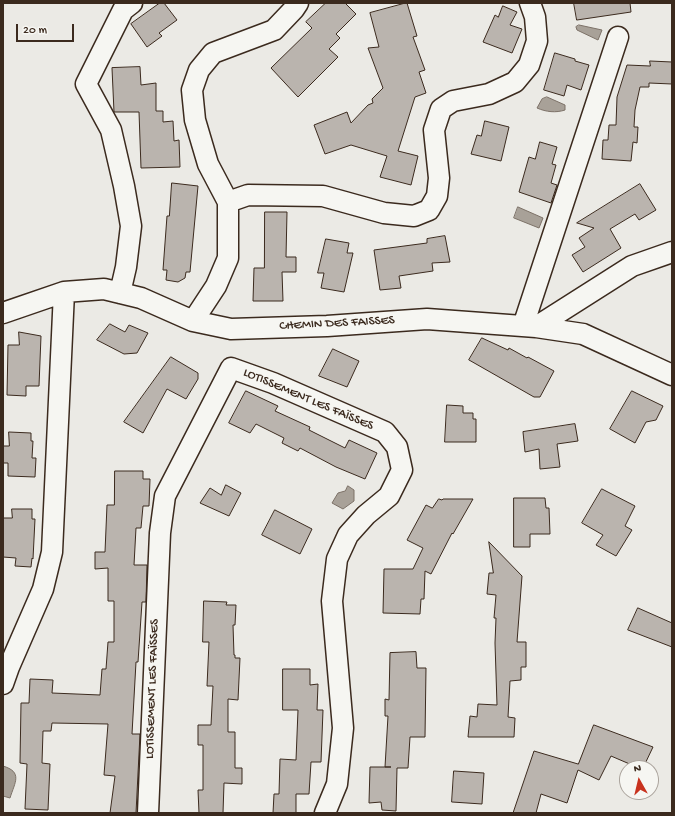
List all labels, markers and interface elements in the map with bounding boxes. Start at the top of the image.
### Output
scale bar [18,16,76,42]
text: 20 m [23,24,47,38]
street label: CHEMIN DES FAISSES [279,313,395,335]
street label: LOTISSEMENT LES FAÏSSES [240,365,376,435]
street label: LOTISSEMENT LES FAÏSSES [143,619,163,759]
north arrow [619,760,659,800]
text: N [633,763,642,776]

